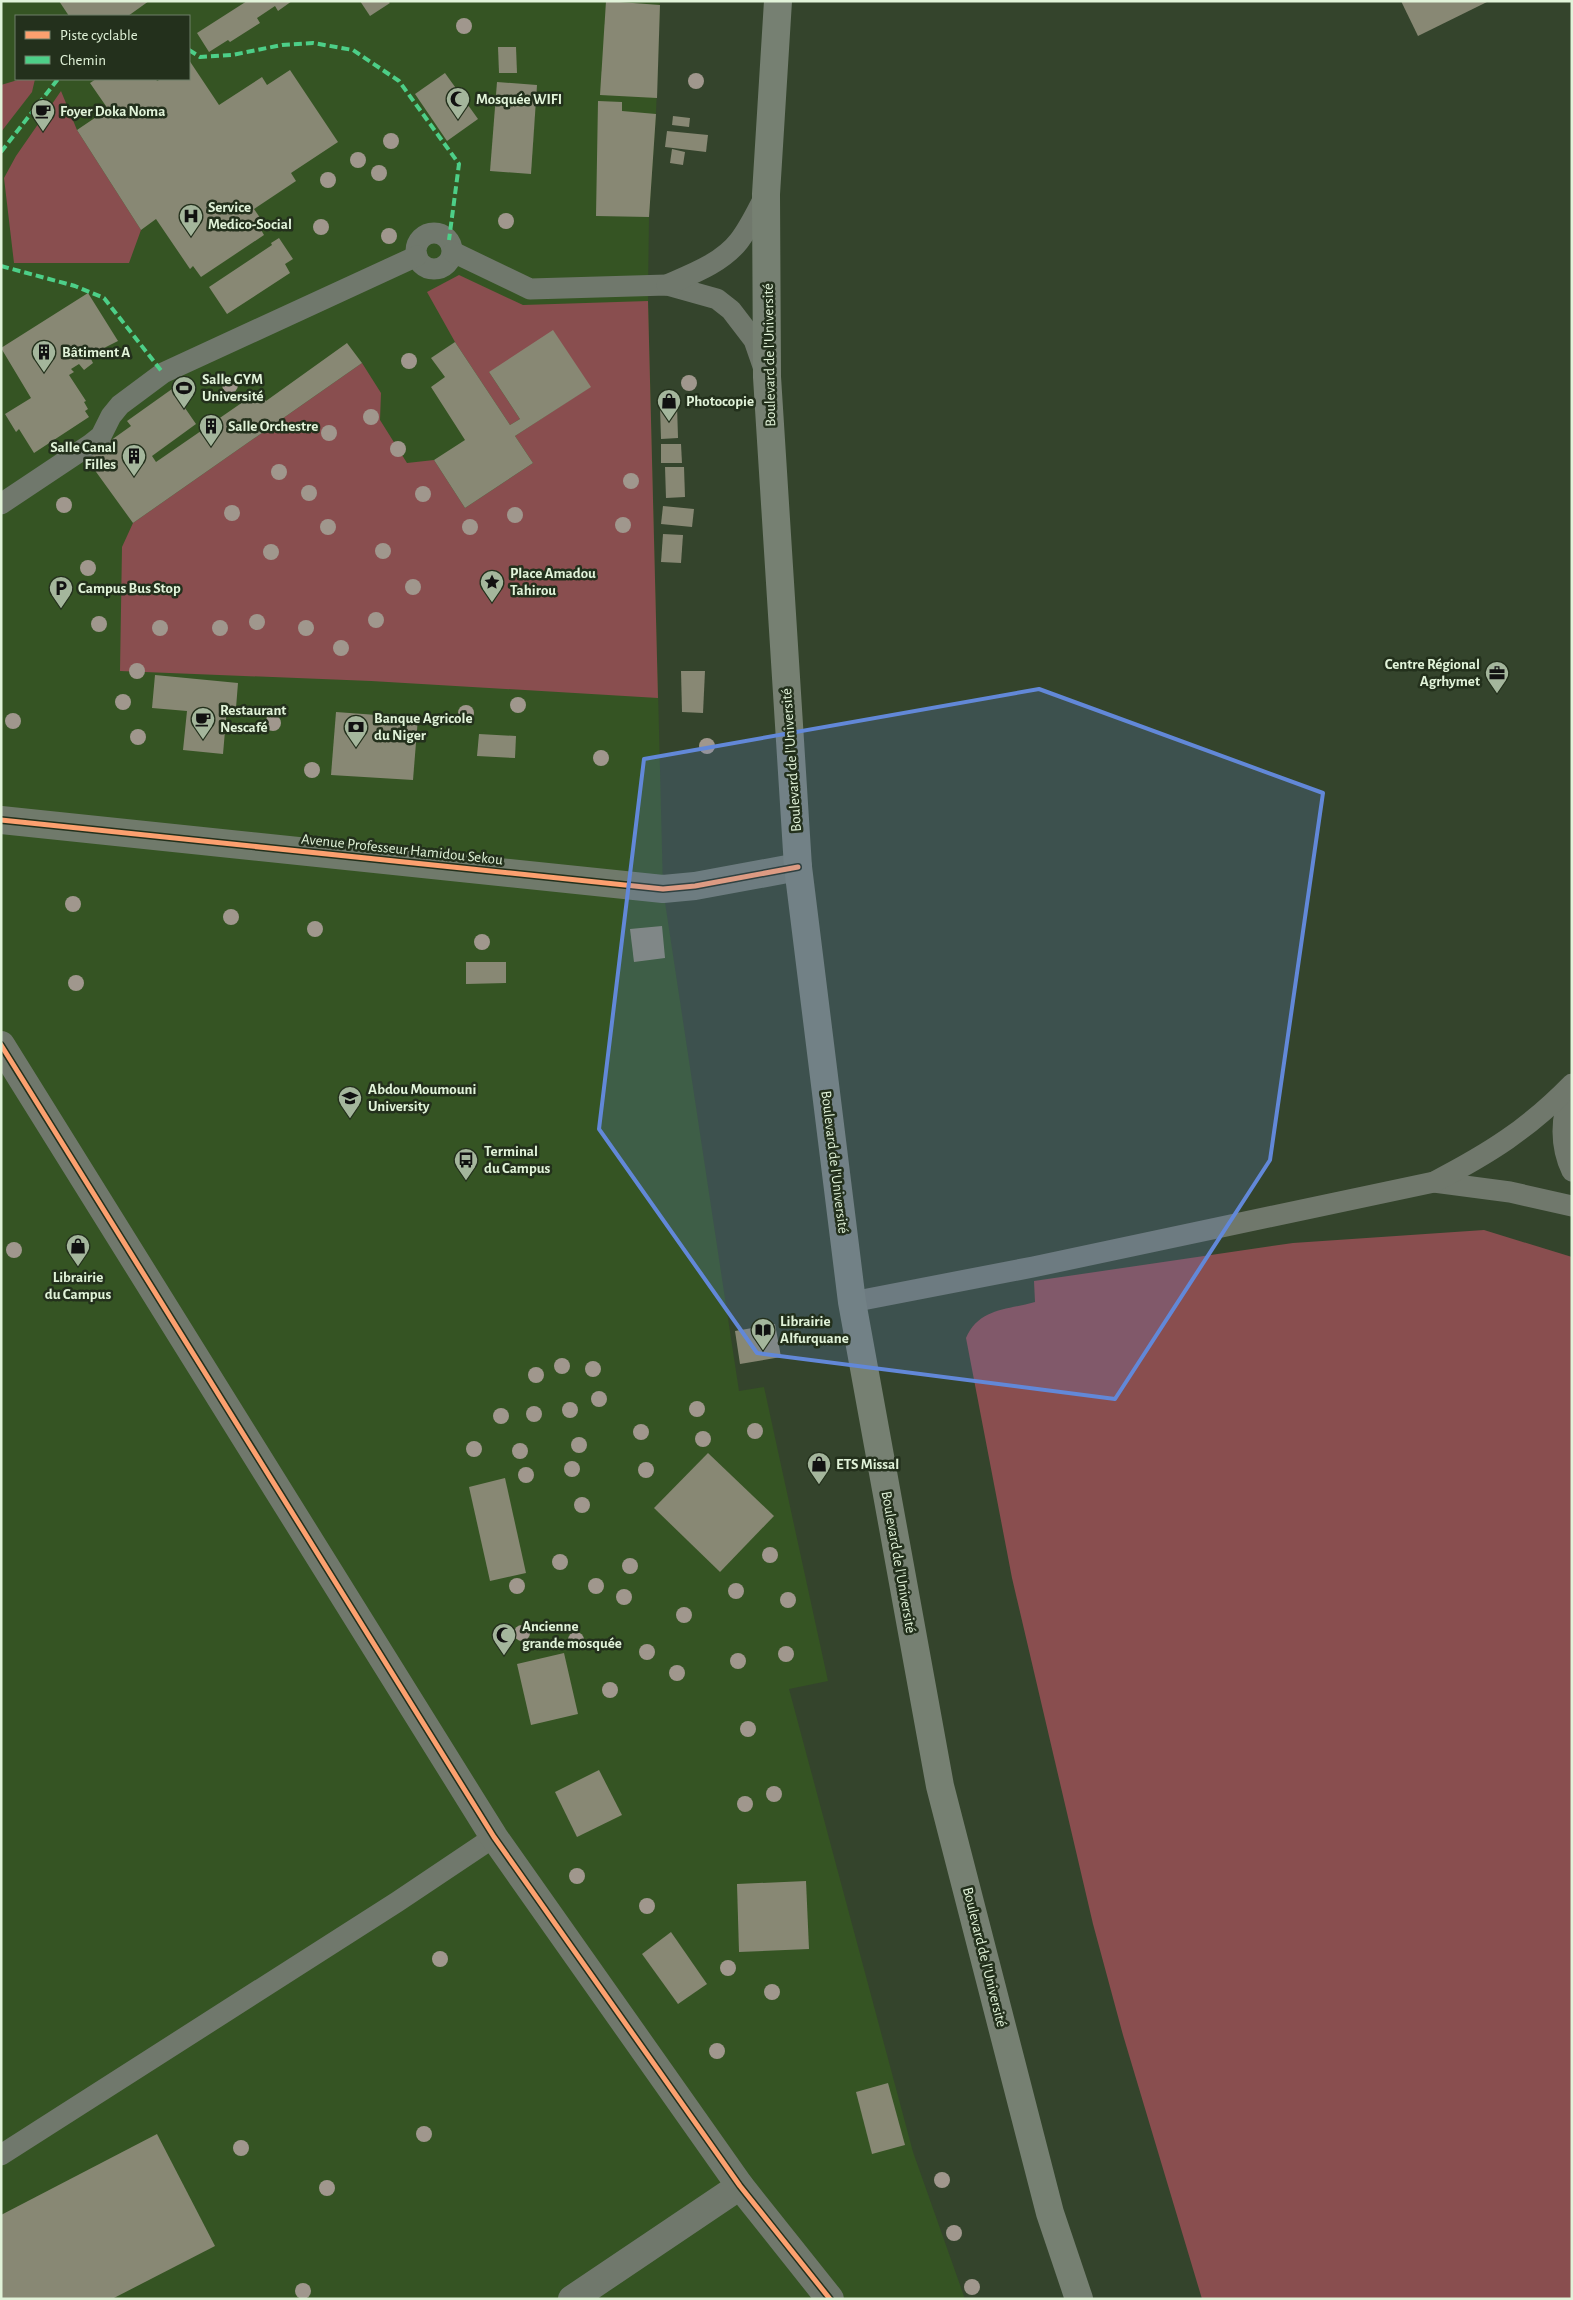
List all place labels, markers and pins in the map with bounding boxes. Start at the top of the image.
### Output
mosque icon: Mosquée WIFI [445,86,471,120]
place label: Mosquée WIFI [476,92,562,107]
cafe icon: Foyer Doka Noma [30,98,56,132]
place label: Foyer Doka Noma [60,104,165,119]
place label: Service Medico-Social [208,200,292,232]
hospital icon: Service Medico-Social [178,203,204,237]
building icon: Bâtiment A [31,339,57,373]
place label: Bâtiment A [62,345,130,360]
place label: Salle GYM Université [202,372,264,404]
sports icon: Salle GYM Université [171,375,197,409]
shop icon: Photocopie [656,388,682,422]
place label: Photocopie [686,394,754,409]
building icon: Salle Orchestre [198,413,224,447]
place label: Salle Orchestre [228,419,318,434]
place label: Salle Canal Filles [50,440,116,472]
building icon: Salle Canal Filles [121,443,147,477]
place label: Place Amadou Tahirou [510,566,596,598]
place icon: Place Amadou Tahirou [479,569,505,603]
parking icon: Campus Bus Stop [48,575,74,609]
place label: Campus Bus Stop [78,581,181,596]
place label: Centre Régional Agrhymet [1385,657,1480,689]
office icon: Centre Régional Agrhymet [1484,660,1510,694]
place label: Restaurant Nescafé [220,703,286,735]
cafe icon: Restaurant Nescafé [190,706,216,740]
place label: Banque Agricole du Niger [374,711,473,743]
bank icon: Banque Agricole du Niger [343,714,369,748]
place label: Abdou Moumouni University [368,1082,476,1114]
school or university icon: Abdou Moumouni University [337,1085,363,1119]
place label: Terminal du Campus [484,1144,551,1176]
bus stop icon: Terminal du Campus [453,1147,479,1181]
shop icon: Librairie du Campus [65,1233,91,1267]
place label: Librairie du Campus [45,1270,111,1302]
place label: Librairie Alfurquane [780,1314,849,1346]
library icon: Librairie Alfurquane [750,1317,776,1351]
shop icon: ETS Missal [806,1451,832,1485]
place label: ETS Missal [836,1457,899,1472]
place label: Ancienne grande mosquée [522,1619,622,1651]
mosque icon: Ancienne grande mosquée [491,1622,517,1656]

